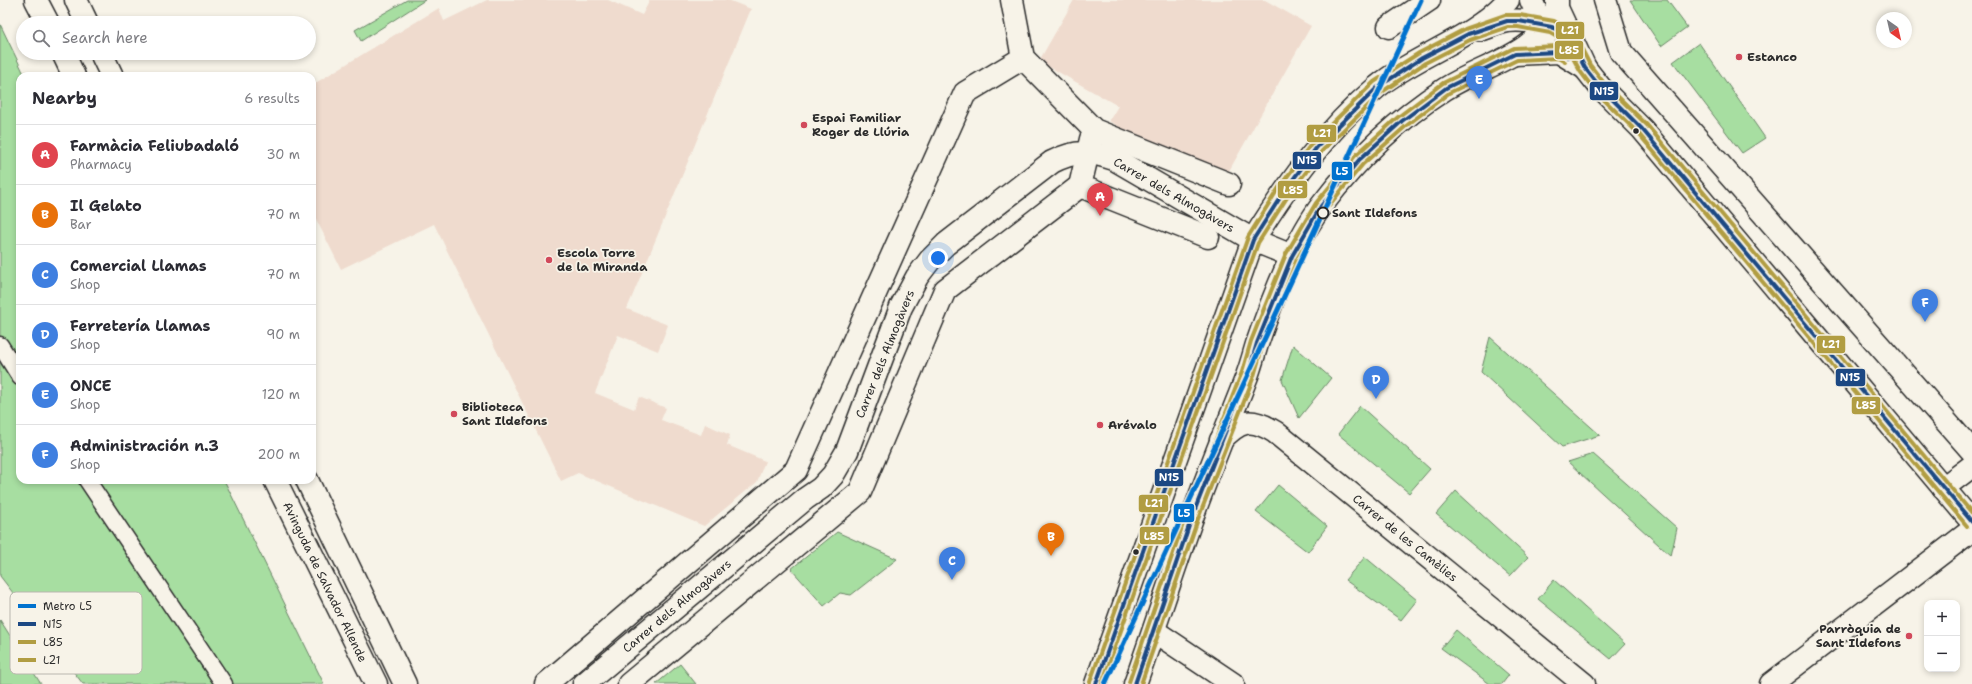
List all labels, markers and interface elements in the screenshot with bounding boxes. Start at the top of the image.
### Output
north arrow [1876,12,1912,48]
search box [16,16,316,60]
line badge: L21 [1555,21,1585,40]
text: L21 [1561,23,1579,38]
icon: search [30,27,52,49]
text: Search here [62,28,148,48]
line badge: L85 [1554,40,1584,60]
text: L85 [1559,43,1579,58]
place label: Estanco [1747,49,1797,65]
marker: Estanco [1734,52,1744,62]
pin: E [1466,66,1492,99]
line badge: N15 [1589,81,1619,101]
text: N15 [1594,84,1614,99]
text: Nearby [32,87,97,109]
text: 6 results [244,90,300,107]
place label: Espai Familiar Roger de Llúria [812,110,910,140]
marker: Espai Familiar Roger de Llúria [799,120,809,130]
line badge: L21 [1306,124,1337,143]
text: L21 [1313,126,1331,141]
unlabelled marker [1631,126,1641,136]
text: Farmàcia Feliubadaló [70,136,239,156]
text: A [40,146,50,163]
text: 30 m [266,146,300,163]
line badge: N15 [1292,151,1322,170]
text: N15 [1297,153,1317,168]
street label: Carrer dels Almogàvers [1111,154,1237,236]
text: Pharmacy [70,156,132,173]
line badge: L5 [1331,161,1353,181]
text: L5 [1336,164,1349,179]
line badge: L85 [1277,180,1308,199]
pin: A [1087,183,1113,216]
text: L85 [1283,183,1303,198]
text: Il Gelato [70,196,142,216]
place label: Sant Ildefons [1332,205,1417,221]
text: B [41,206,49,223]
text: 70 m [266,206,300,223]
marker: Sant Ildefons [1316,206,1330,220]
text: Bar [70,216,92,233]
place label: Escola Torre de la Miranda [557,245,648,275]
your location [928,248,948,268]
marker: Escola Torre de la Miranda [544,255,554,265]
text: Comercial Llamas [70,256,207,276]
text: C [41,266,49,283]
text: 70 m [266,266,300,283]
text: Shop [70,276,100,293]
street label: Carrer dels Almogàvers [852,287,918,421]
pin: F [1912,289,1938,322]
text: Ferretería Llamas [70,316,210,336]
text: D [40,326,50,343]
text: 90 m [266,326,300,343]
line badge: L21 [1816,335,1846,354]
text: Shop [70,336,100,353]
text: L21 [1822,337,1840,352]
pin: D [1363,366,1389,399]
line badge: N15 [1835,368,1866,387]
text: N15 [1840,370,1860,385]
text: ONCE [70,376,112,396]
text: E [41,386,49,403]
text: 120 m [262,386,300,403]
text: Shop [70,396,100,413]
line badge: L85 [1851,396,1881,415]
text: L85 [1856,398,1876,413]
place label: Biblioteca Sant Ildefons [462,399,547,429]
marker: Biblioteca Sant Ildefons [449,409,459,419]
place label: Arévalo [1108,417,1157,433]
marker: Arévalo [1095,420,1105,430]
text: Administración n.3 [70,436,219,456]
text: F [41,446,49,463]
text: 200 m [258,446,300,463]
text: Shop [70,456,100,473]
line badge: N15 [1154,468,1184,487]
text: N15 [1159,470,1179,485]
street label: Carrer de les Camèlies [1349,491,1461,585]
line badge: L21 [1138,494,1169,513]
text: L21 [1145,496,1163,511]
street label: Avinguda de Salvador Allende [279,499,371,665]
line badge: L5 [1173,503,1195,523]
text: L5 [1178,506,1191,521]
pin: B [1038,523,1064,556]
line badge: L85 [1139,526,1170,545]
text: L85 [1144,529,1164,544]
pin: C [939,547,965,580]
unlabelled marker [1131,547,1141,557]
street label: Carrer dels Almogàvers [619,556,735,656]
legend [10,592,142,674]
text: Metro L5 [43,599,92,614]
map controls [1924,600,1960,672]
button: + [1924,600,1960,636]
text: N15 [43,617,63,632]
place label: Parròquia de Sant Ildefons [1816,621,1901,651]
marker: Parròquia de Sant Ildefons [1904,631,1914,641]
text: L85 [43,635,63,650]
button: − [1924,636,1960,672]
text: L21 [43,653,60,668]

